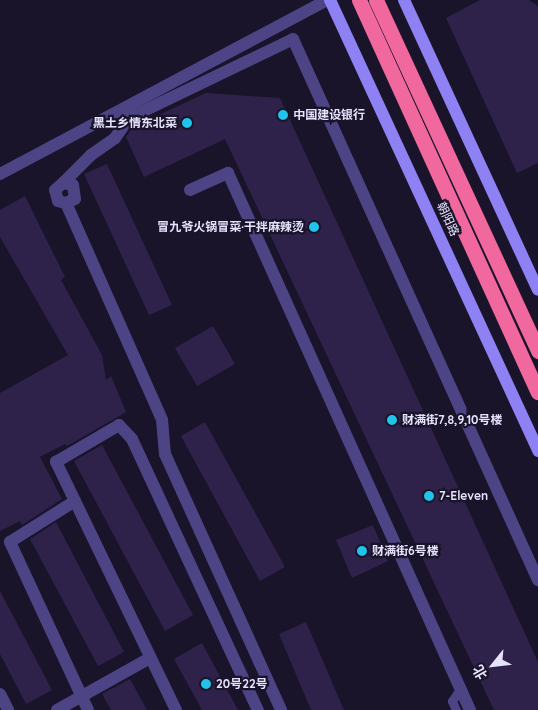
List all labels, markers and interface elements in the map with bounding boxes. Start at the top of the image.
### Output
place label: 中国建设银行 [293,108,365,122]
marker: 中国建设银行 [277,109,289,121]
place label: 黑土乡情东北菜 [93,116,177,130]
marker: 黑土乡情东北菜 [181,117,193,129]
street label: 朝阳路 [434,200,462,238]
place label: 冒九爷火锅冒菜·干拌麻辣烫 [157,220,304,234]
marker: 冒九爷火锅冒菜·干拌麻辣烫 [308,221,320,233]
place label: 财满街7,8,9,10号楼 [402,413,503,427]
marker: 财满街7,8,9,10号楼 [386,414,398,426]
place label: 7-Eleven [439,489,488,503]
marker: 7-Eleven [423,490,435,502]
place label: 财满街6号楼 [372,544,439,558]
marker: 财满街6号楼 [356,545,368,557]
north arrow [468,640,518,690]
text: 北 [469,662,491,683]
place label: 20号22号 [216,677,268,691]
marker: 20号22号 [200,678,212,690]

